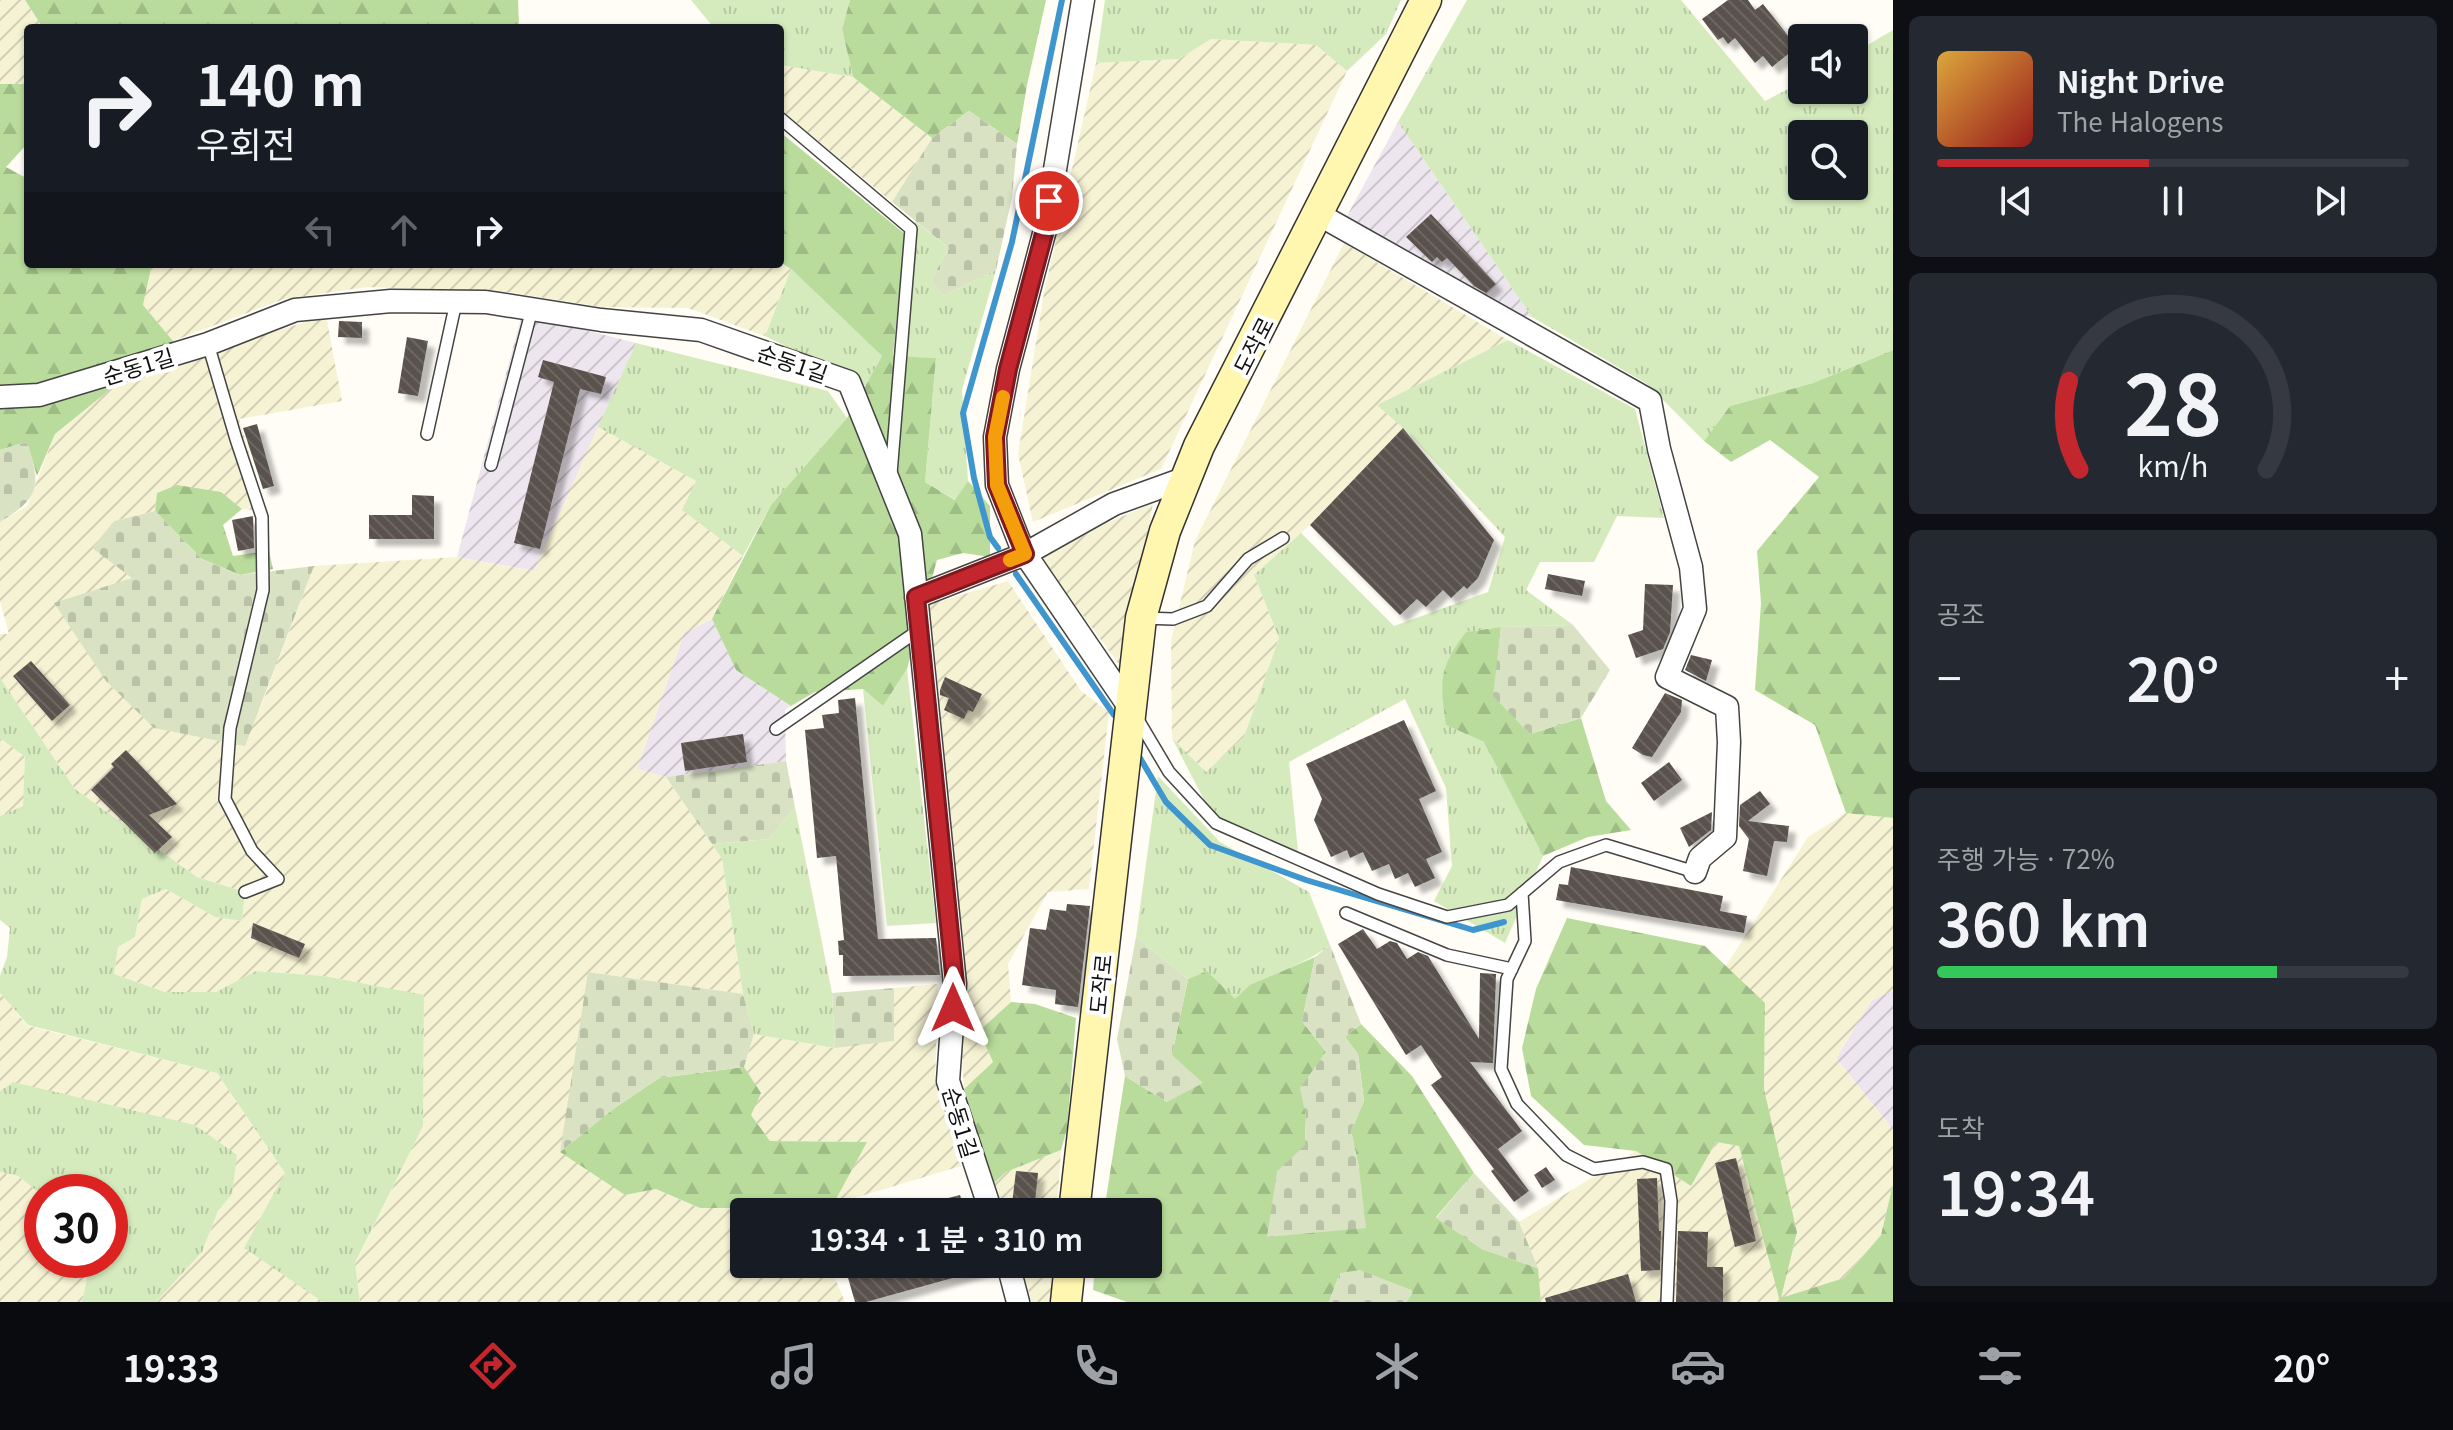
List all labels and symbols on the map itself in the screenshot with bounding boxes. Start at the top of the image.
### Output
pin [1015,167,1083,235]
street label: 도작로 [1224,311,1280,379]
street label: 순동1길 [753,335,833,389]
street label: 순동1길 [98,339,178,391]
street label: 도작로 [1080,952,1118,1016]
position arrow [911,966,995,1050]
street label: 순동1길 [936,1082,988,1162]
speed limit sign: 30 [24,1174,128,1278]

